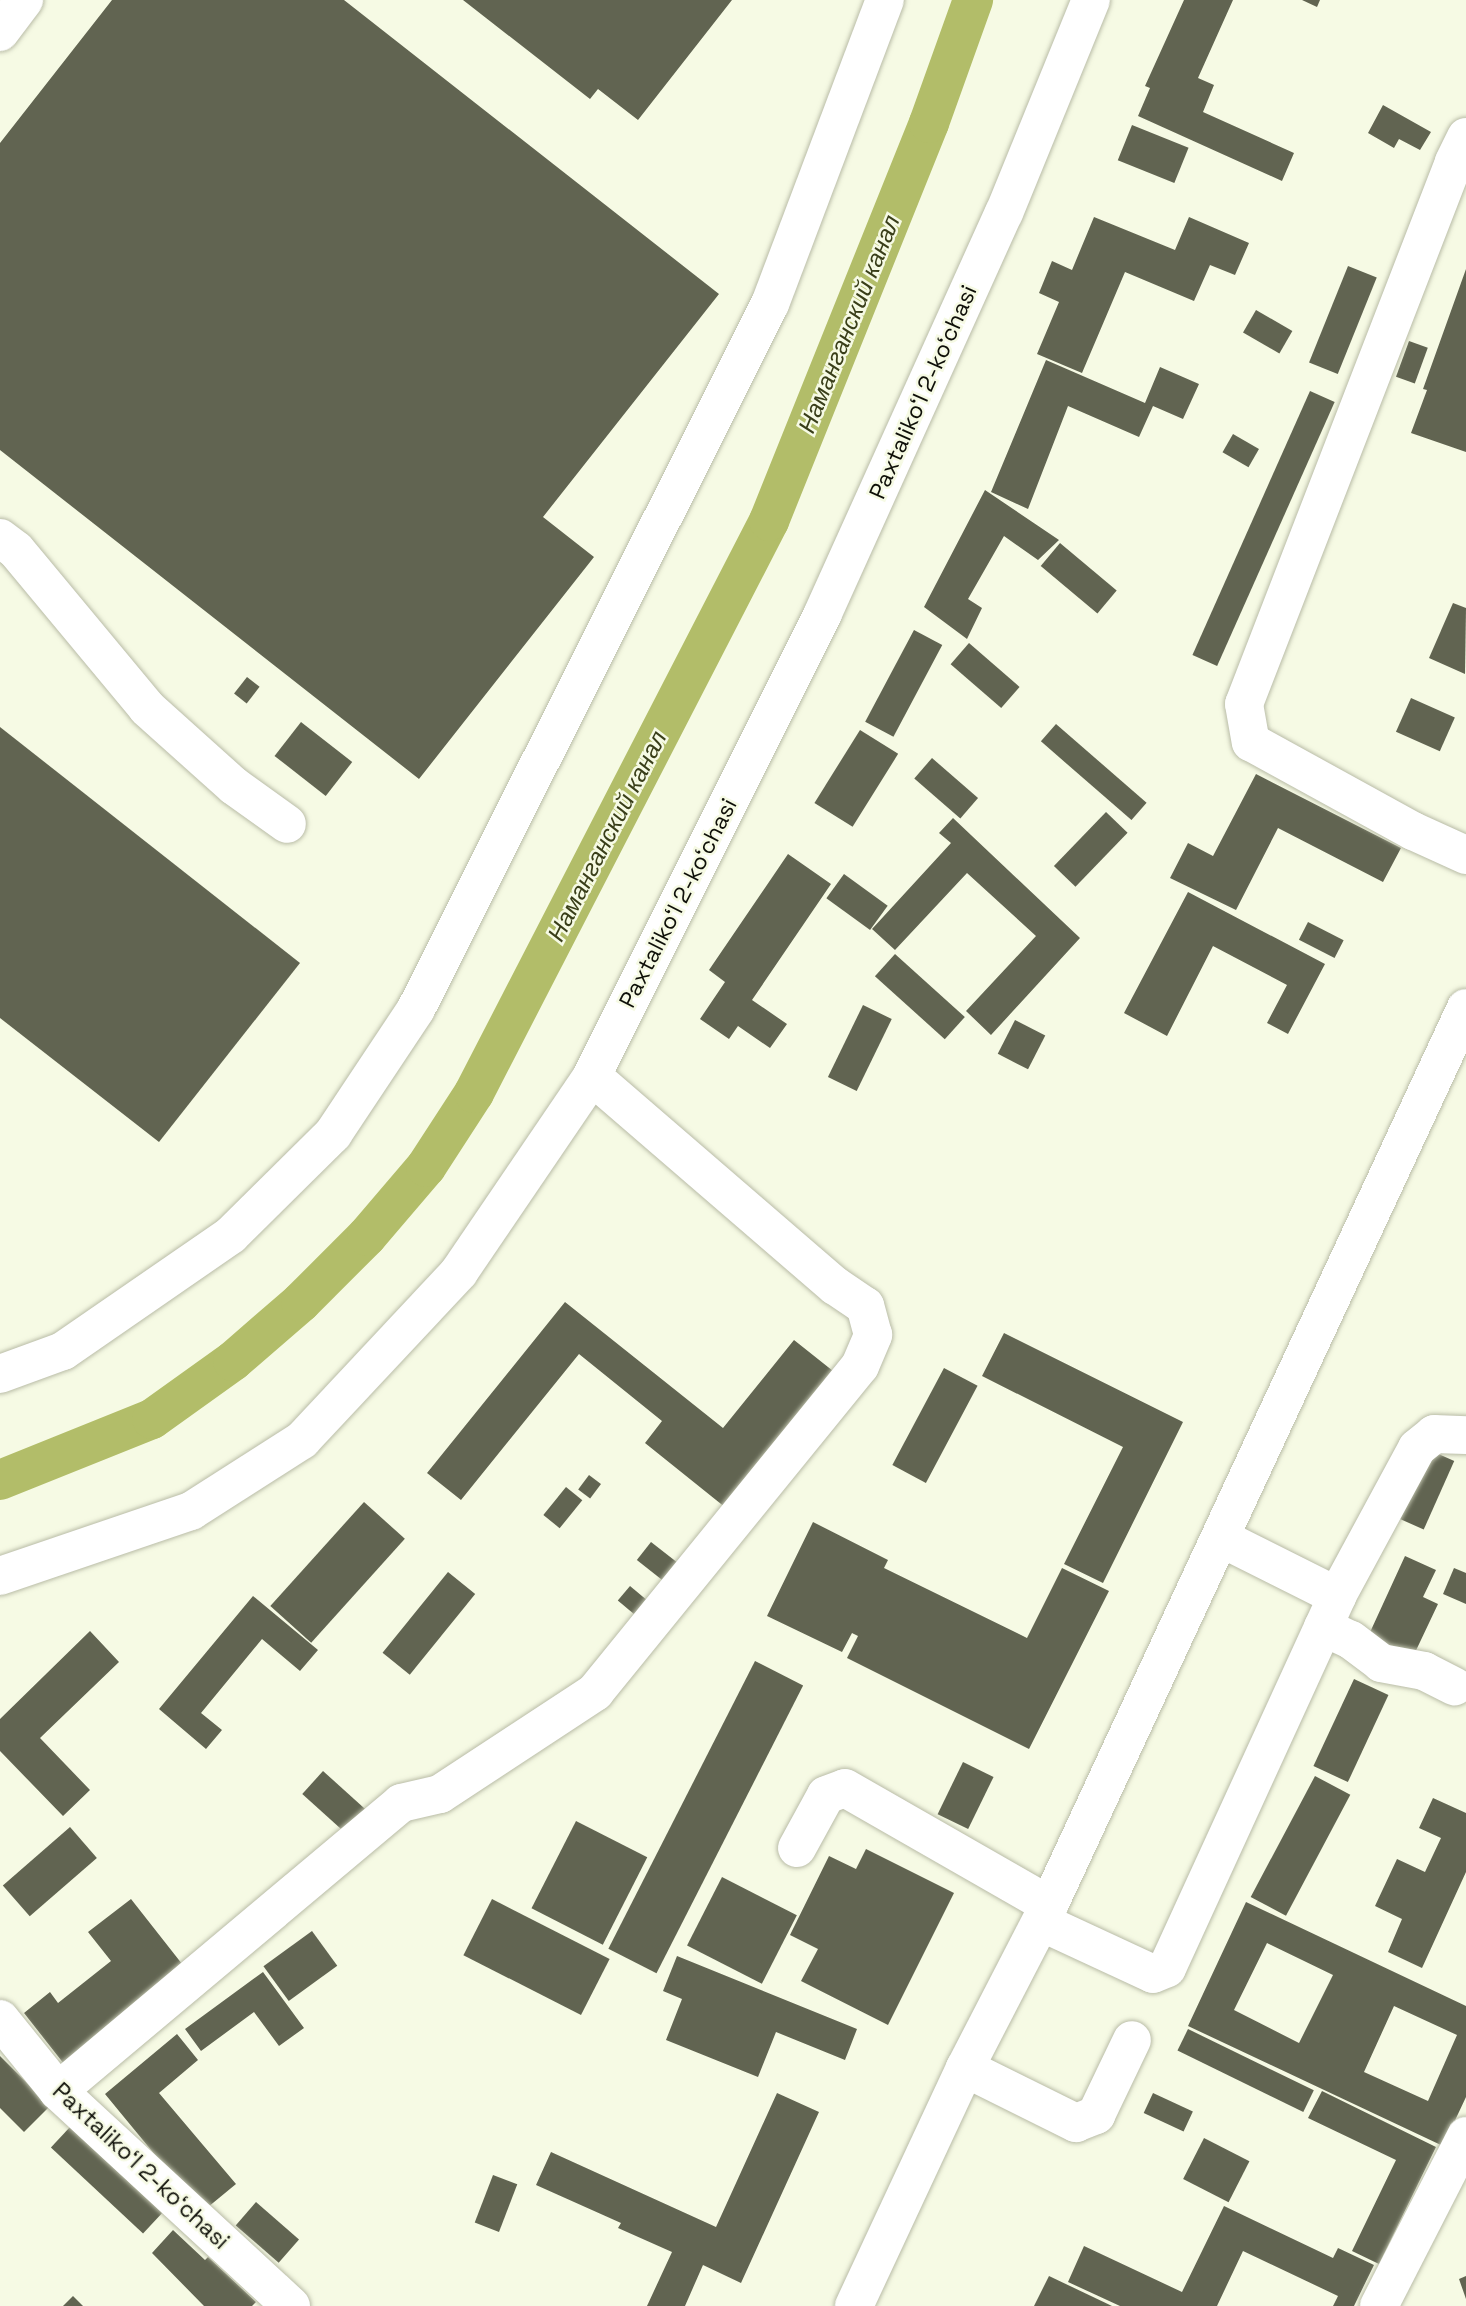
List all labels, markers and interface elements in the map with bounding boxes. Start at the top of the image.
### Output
water label: Наманганский канал [792,211,906,437]
street label: Paxtalikoʻl 2-koʻchasi [863,281,983,503]
water label: Наманганский канал [541,726,673,946]
street label: Paxtalikoʻl 2-koʻchasi [613,794,743,1012]
street label: Paxtalikoʻl 2-koʻchasi [47,2077,235,2255]

